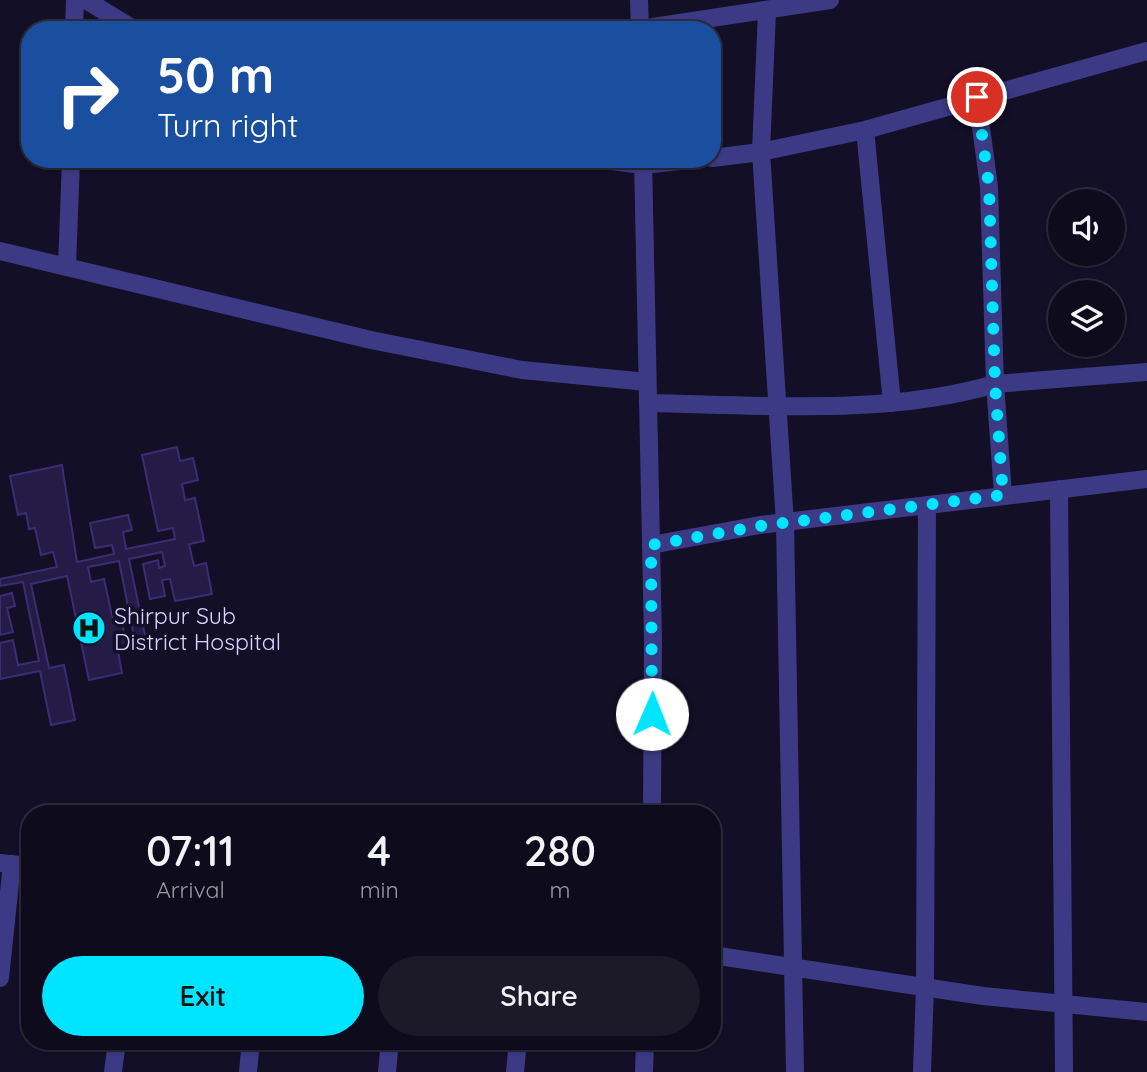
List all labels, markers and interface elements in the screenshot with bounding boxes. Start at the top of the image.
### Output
text: 50 m [157,44,274,105]
icon: right [42,49,133,140]
pin [947,67,1007,127]
icon: arrive [958,78,996,116]
text: Turn right [157,105,298,145]
map controls [1048,189,1125,357]
button: sound [1048,189,1125,266]
button: layers [1048,280,1125,357]
place label: Shirpur Sub District Hospital [114,601,281,656]
hospital icon: Shirpur Sub District Hospital [70,609,108,647]
position arrow [615,677,689,751]
text: 07:11 [146,824,235,877]
text: 4 [367,824,391,877]
text: 280 [524,824,596,877]
text: Arrival [156,875,225,904]
text: min [360,875,399,904]
text: m [549,875,570,904]
button: Exit [42,956,364,1036]
button: Share [378,956,700,1036]

